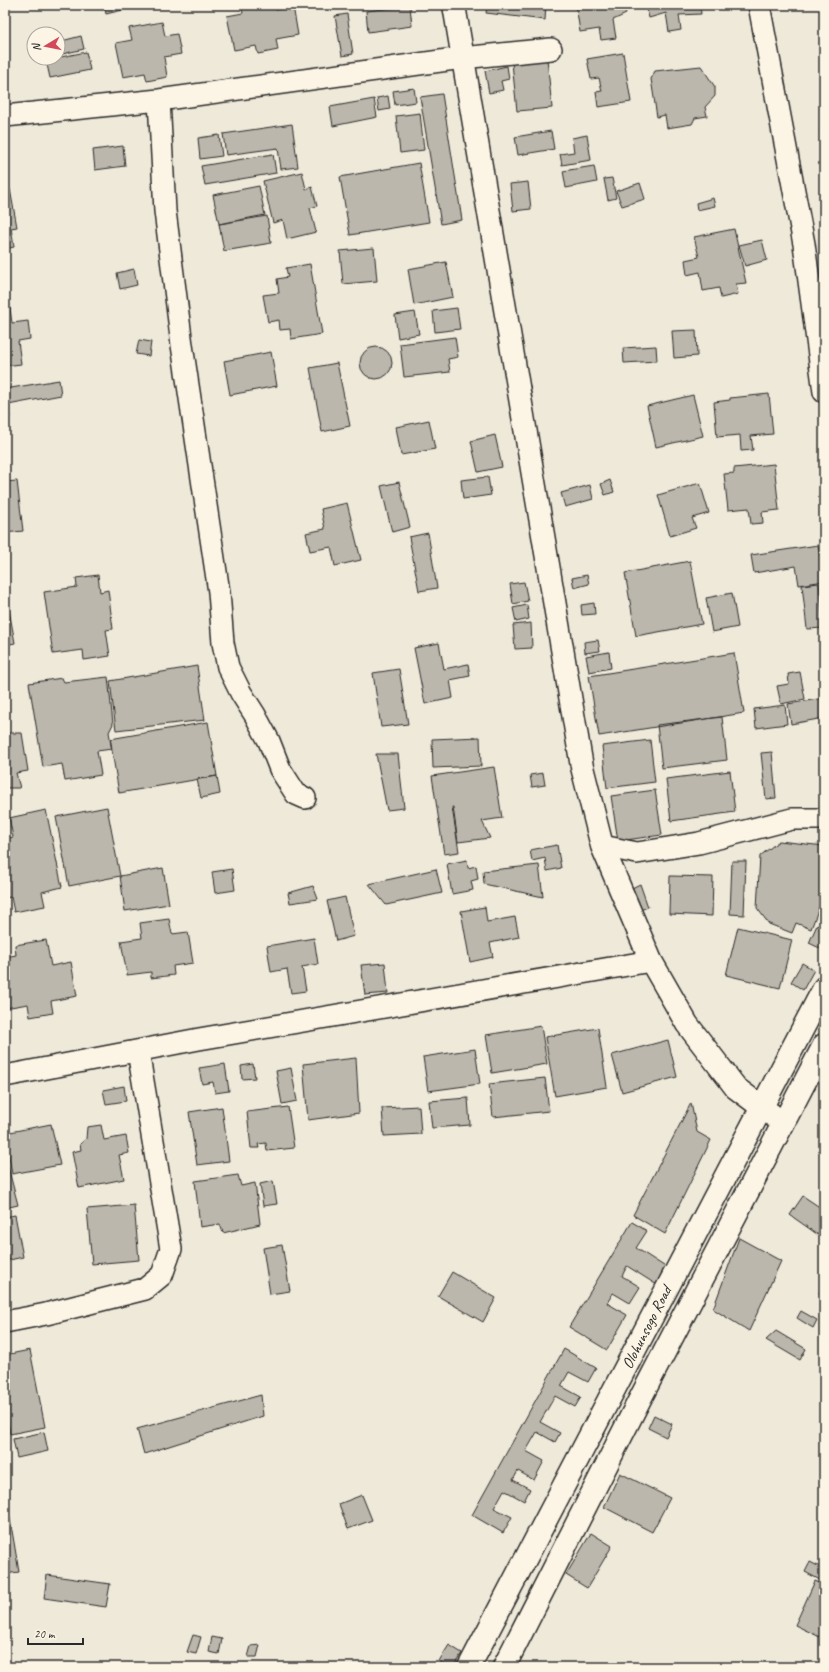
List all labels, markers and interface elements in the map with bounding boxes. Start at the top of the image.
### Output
north arrow [26,26,66,66]
text: N [28,41,44,52]
street label: Olohunsogo Road [617,1280,678,1372]
scale bar [28,1620,83,1646]
text: 20 m [34,1626,56,1642]

